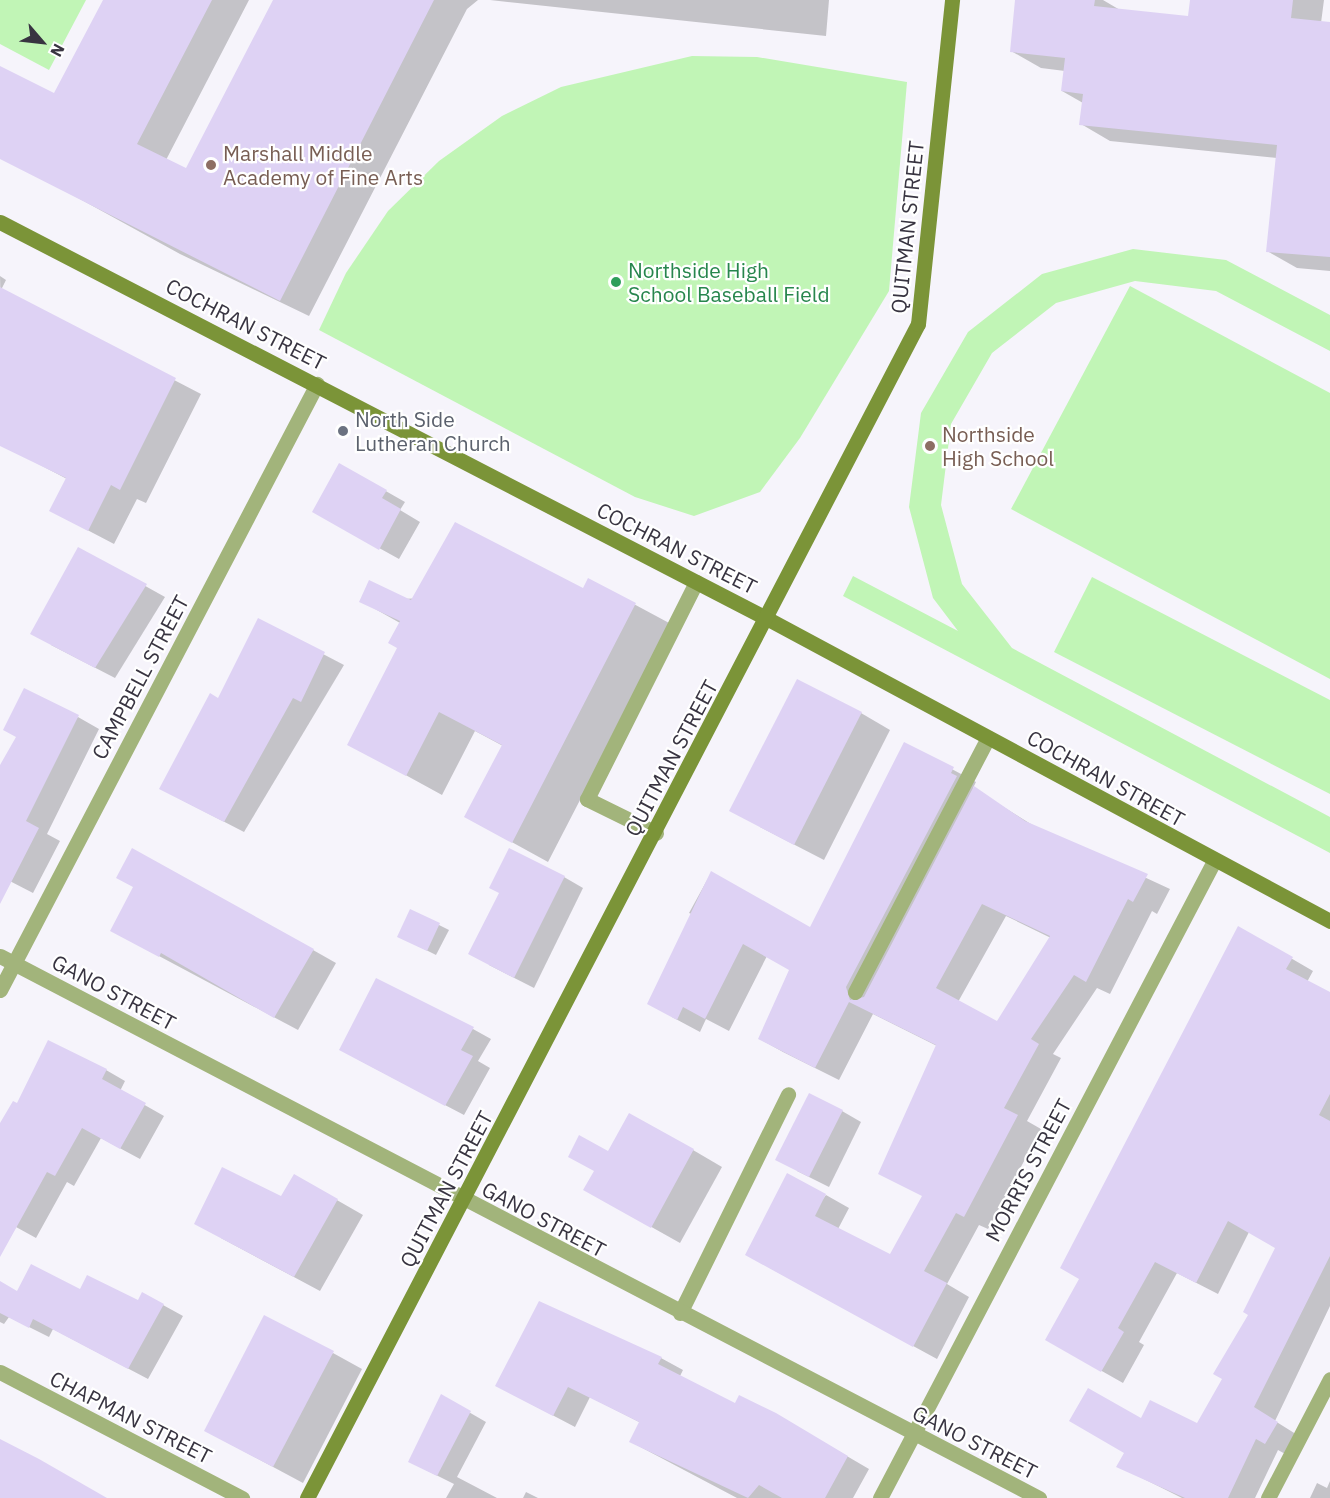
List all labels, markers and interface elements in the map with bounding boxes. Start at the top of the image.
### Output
north arrow [12,12,72,72]
text: N [46,41,69,60]
street label: QUITMAN STREET [885,139,929,315]
place label: Marshall Middle Academy of Fine Arts [223,140,423,190]
marker: Marshall Middle Academy of Fine Arts [204,158,218,172]
place label: Northside High School Baseball Field [628,257,830,307]
street label: COCHRAN STREET [162,273,330,375]
marker: Northside High School Baseball Field [609,275,623,289]
place label: North Side Lutheran Church [355,406,511,456]
place label: Northside High School [942,421,1054,471]
marker: North Side Lutheran Church [336,424,350,438]
marker: Northside High School [923,439,937,453]
street label: COCHRAN STREET [593,497,761,599]
street label: CAMPBELL STREET [86,591,194,763]
street label: QUITMAN STREET [619,675,723,841]
street label: COCHRAN STREET [1023,724,1189,832]
street label: GANO STREET [48,949,180,1035]
street label: MORRIS STREET [980,1094,1076,1246]
street label: QUITMAN STREET [394,1106,498,1272]
street label: GANO STREET [478,1176,610,1262]
street label: CHAPMAN STREET [46,1365,216,1469]
street label: GANO STREET [908,1400,1042,1484]

